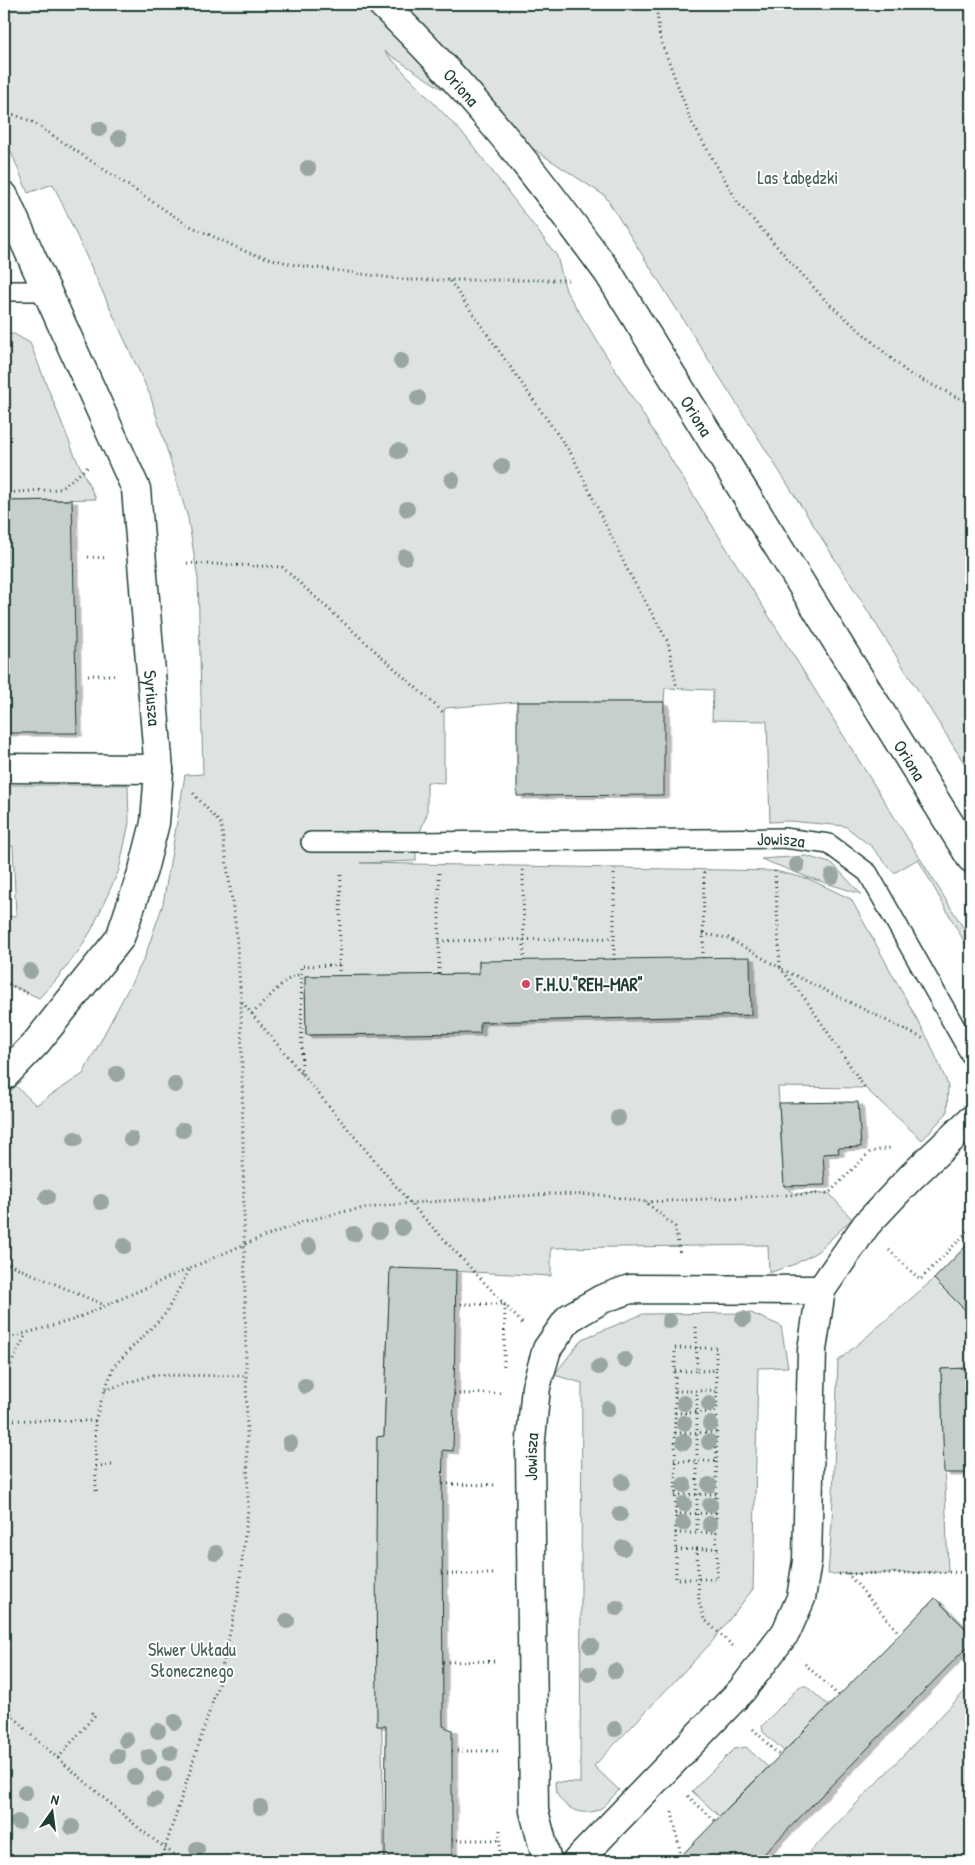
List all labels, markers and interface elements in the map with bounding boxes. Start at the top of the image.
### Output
street label: Oriona [438,62,485,111]
park label: Las Łabędzki [758,165,838,190]
street label: Oriona [675,391,719,441]
street label: Syriusza [138,669,168,727]
street label: Oriona [888,735,932,785]
street label: Jowisza [757,826,806,853]
place label: F.H.U."REH-MAR" [535,972,643,997]
marker: F.H.U."REH-MAR" [520,978,532,990]
street label: Jowisza [517,1432,544,1481]
park label: Skwer Układu Słonecznego [148,1637,236,1683]
north arrow [28,1788,78,1838]
text: N [49,1789,62,1809]

